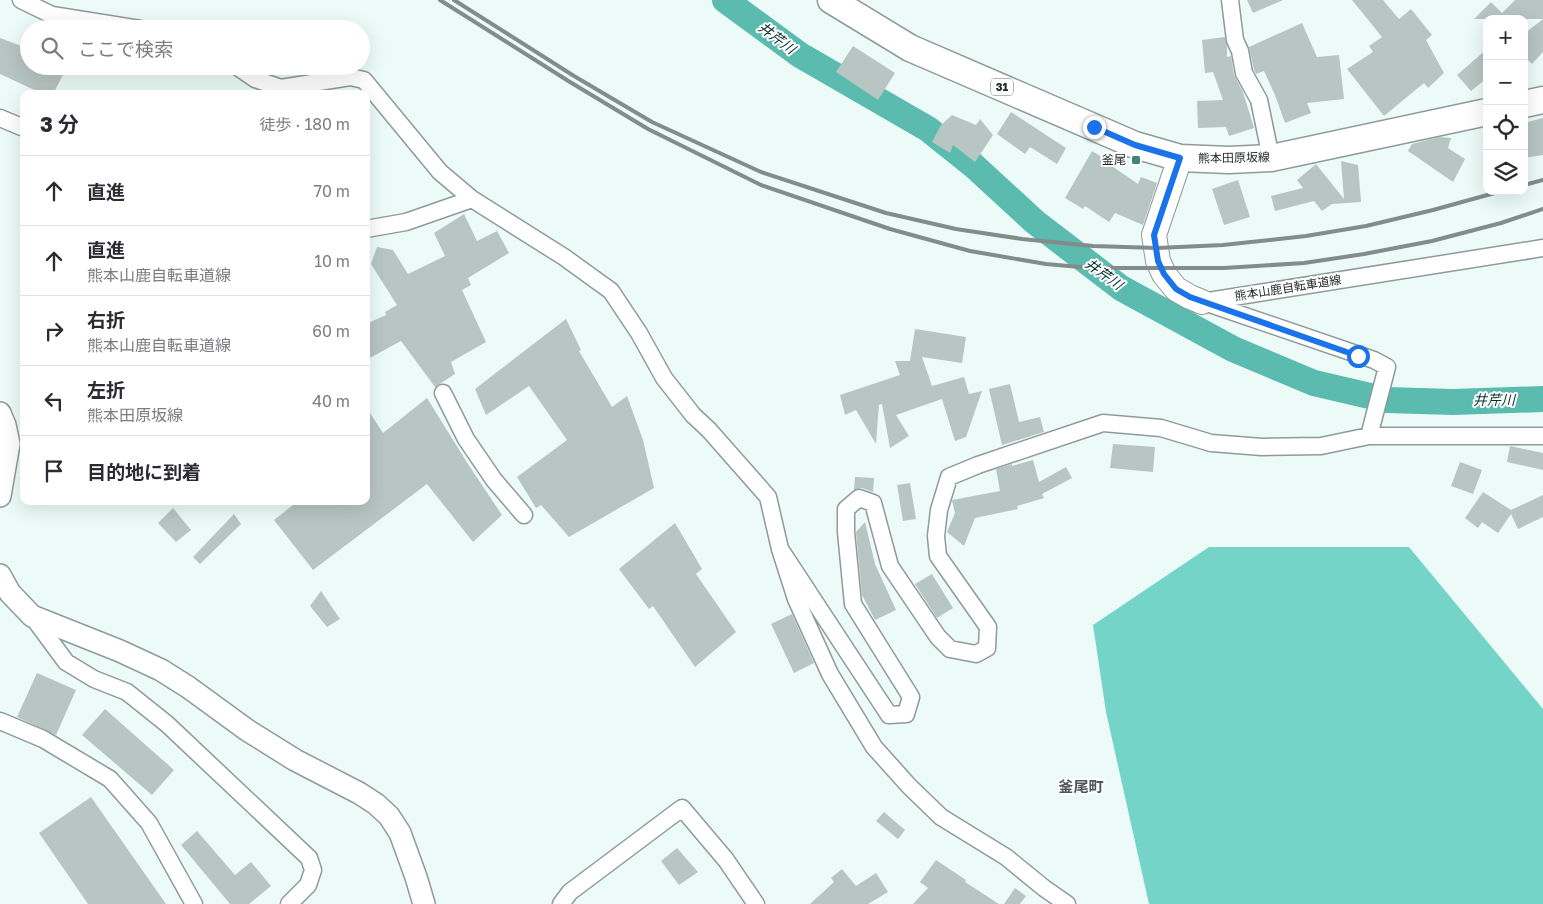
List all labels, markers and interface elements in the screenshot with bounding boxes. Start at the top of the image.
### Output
map controls [1483,15,1528,195]
button: + [1483,15,1528,60]
water label: 井芹川 [755,18,801,58]
search box [20,20,370,75]
icon: search [38,34,66,62]
text: ここで検索 [78,37,173,60]
button: − [1483,60,1528,105]
road number: 31 [991,78,1013,95]
button: locate [1483,105,1528,150]
text: 3 分 [40,111,79,137]
text: 徒歩 · 180 m [260,114,350,134]
route end [1083,116,1106,139]
street label: 熊本田原坂線 [1198,149,1270,166]
button: layers [1483,150,1528,195]
place label: 釜尾 [1102,152,1126,167]
marker: 釜尾 [1130,154,1142,166]
icon: ahead [40,177,68,205]
text: 直進 [87,180,125,203]
text: 70 m [313,181,350,201]
text: 直進 [87,238,125,261]
icon: ahead [40,247,68,275]
text: 10 m [314,251,350,271]
water label: 井芹川 [1082,254,1128,294]
text: 熊本山鹿自転車道線 [87,265,231,285]
street label: 熊本山鹿自転車道線 [1233,272,1342,303]
text: 右折 [87,308,125,331]
icon: right [40,317,68,345]
text: 60 m [312,321,350,341]
text: 熊本山鹿自転車道線 [87,335,231,355]
route start [1347,345,1370,368]
text: 左折 [87,378,125,401]
icon: left [40,387,68,415]
text: 40 m [312,391,350,411]
water label: 井芹川 [1473,391,1517,408]
text: 熊本田原坂線 [87,405,183,425]
icon: arrive [40,457,68,485]
text: 目的地に到着 [87,460,201,483]
district label: 釜尾町 [1058,777,1104,795]

